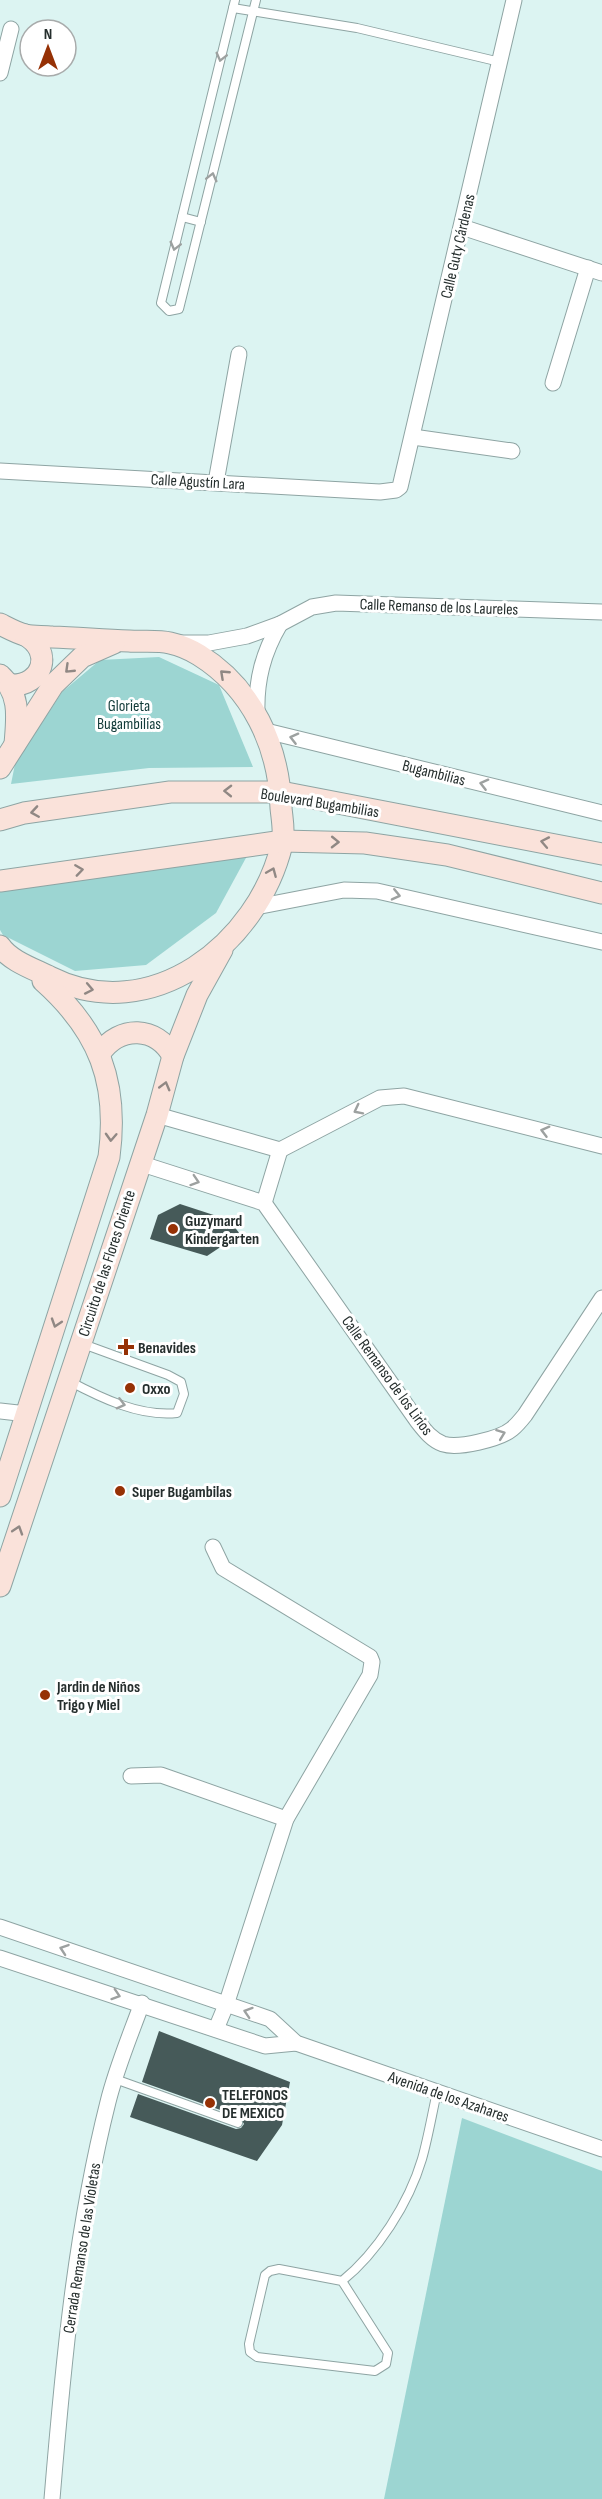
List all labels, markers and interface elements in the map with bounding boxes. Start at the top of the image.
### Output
north arrow [18,18,78,78]
text: N [44,25,52,44]
one-way arrow [215,52,228,62]
one-way arrow [205,172,218,182]
street label: Calle Guty Cárdenas [437,192,480,300]
one-way arrow [169,241,182,251]
street label: Calle Agustín Lara [150,471,246,494]
street label: Calle Remanso de los Laureles [359,595,519,620]
one-way arrow [66,662,76,673]
one-way arrow [220,670,230,681]
park label: Glorieta Bugambilias [97,697,161,734]
one-way arrow [290,733,300,746]
street label: Bugambilias [400,756,467,791]
one-way arrow [479,778,489,791]
one-way arrow [224,785,233,797]
street label: Boulevard Bugambilias [259,785,381,822]
one-way arrow [30,805,40,817]
one-way arrow [330,836,339,848]
one-way arrow [540,836,550,849]
one-way arrow [74,864,83,876]
one-way arrow [265,867,277,878]
one-way arrow [391,888,401,901]
one-way arrow [83,982,93,995]
one-way arrow [157,1081,170,1091]
one-way arrow [353,1102,364,1114]
one-way arrow [541,1126,551,1139]
one-way arrow [105,1132,118,1141]
one-way arrow [189,1174,200,1186]
street label: Circuito de las Flores Oriente [75,1188,140,1339]
place label: Guzymard Kindergarten [185,1212,259,1249]
marker: Guzymard Kindergarten [166,1222,180,1236]
street label: Calle Remanso de los Lirios [337,1313,437,1439]
one-way arrow [51,1317,63,1328]
place label: Benavides [138,1339,196,1358]
marker: Benavides [119,1340,133,1354]
place label: Oxxo [142,1380,170,1399]
marker: Oxxo [123,1381,137,1395]
one-way arrow [116,1396,126,1409]
one-way arrow [495,1429,506,1442]
place label: Super Bugambilas [132,1483,232,1502]
marker: Super Bugambilas [113,1484,127,1498]
one-way arrow [11,1525,24,1536]
place label: Jardin de Niños Trigo y Miel [56,1678,140,1715]
marker: Jardin de Niños Trigo y Miel [38,1688,52,1702]
one-way arrow [59,1943,69,1956]
one-way arrow [110,1988,121,2000]
one-way arrow [243,2007,254,2019]
street label: Avenida de los Azahares [385,2068,512,2127]
place label: TELEFONOS DE MEXICO [222,2086,288,2123]
marker: TELEFONOS DE MEXICO [203,2096,217,2110]
street label: Cerrada Remanso de las Violetas [60,2161,105,2335]

